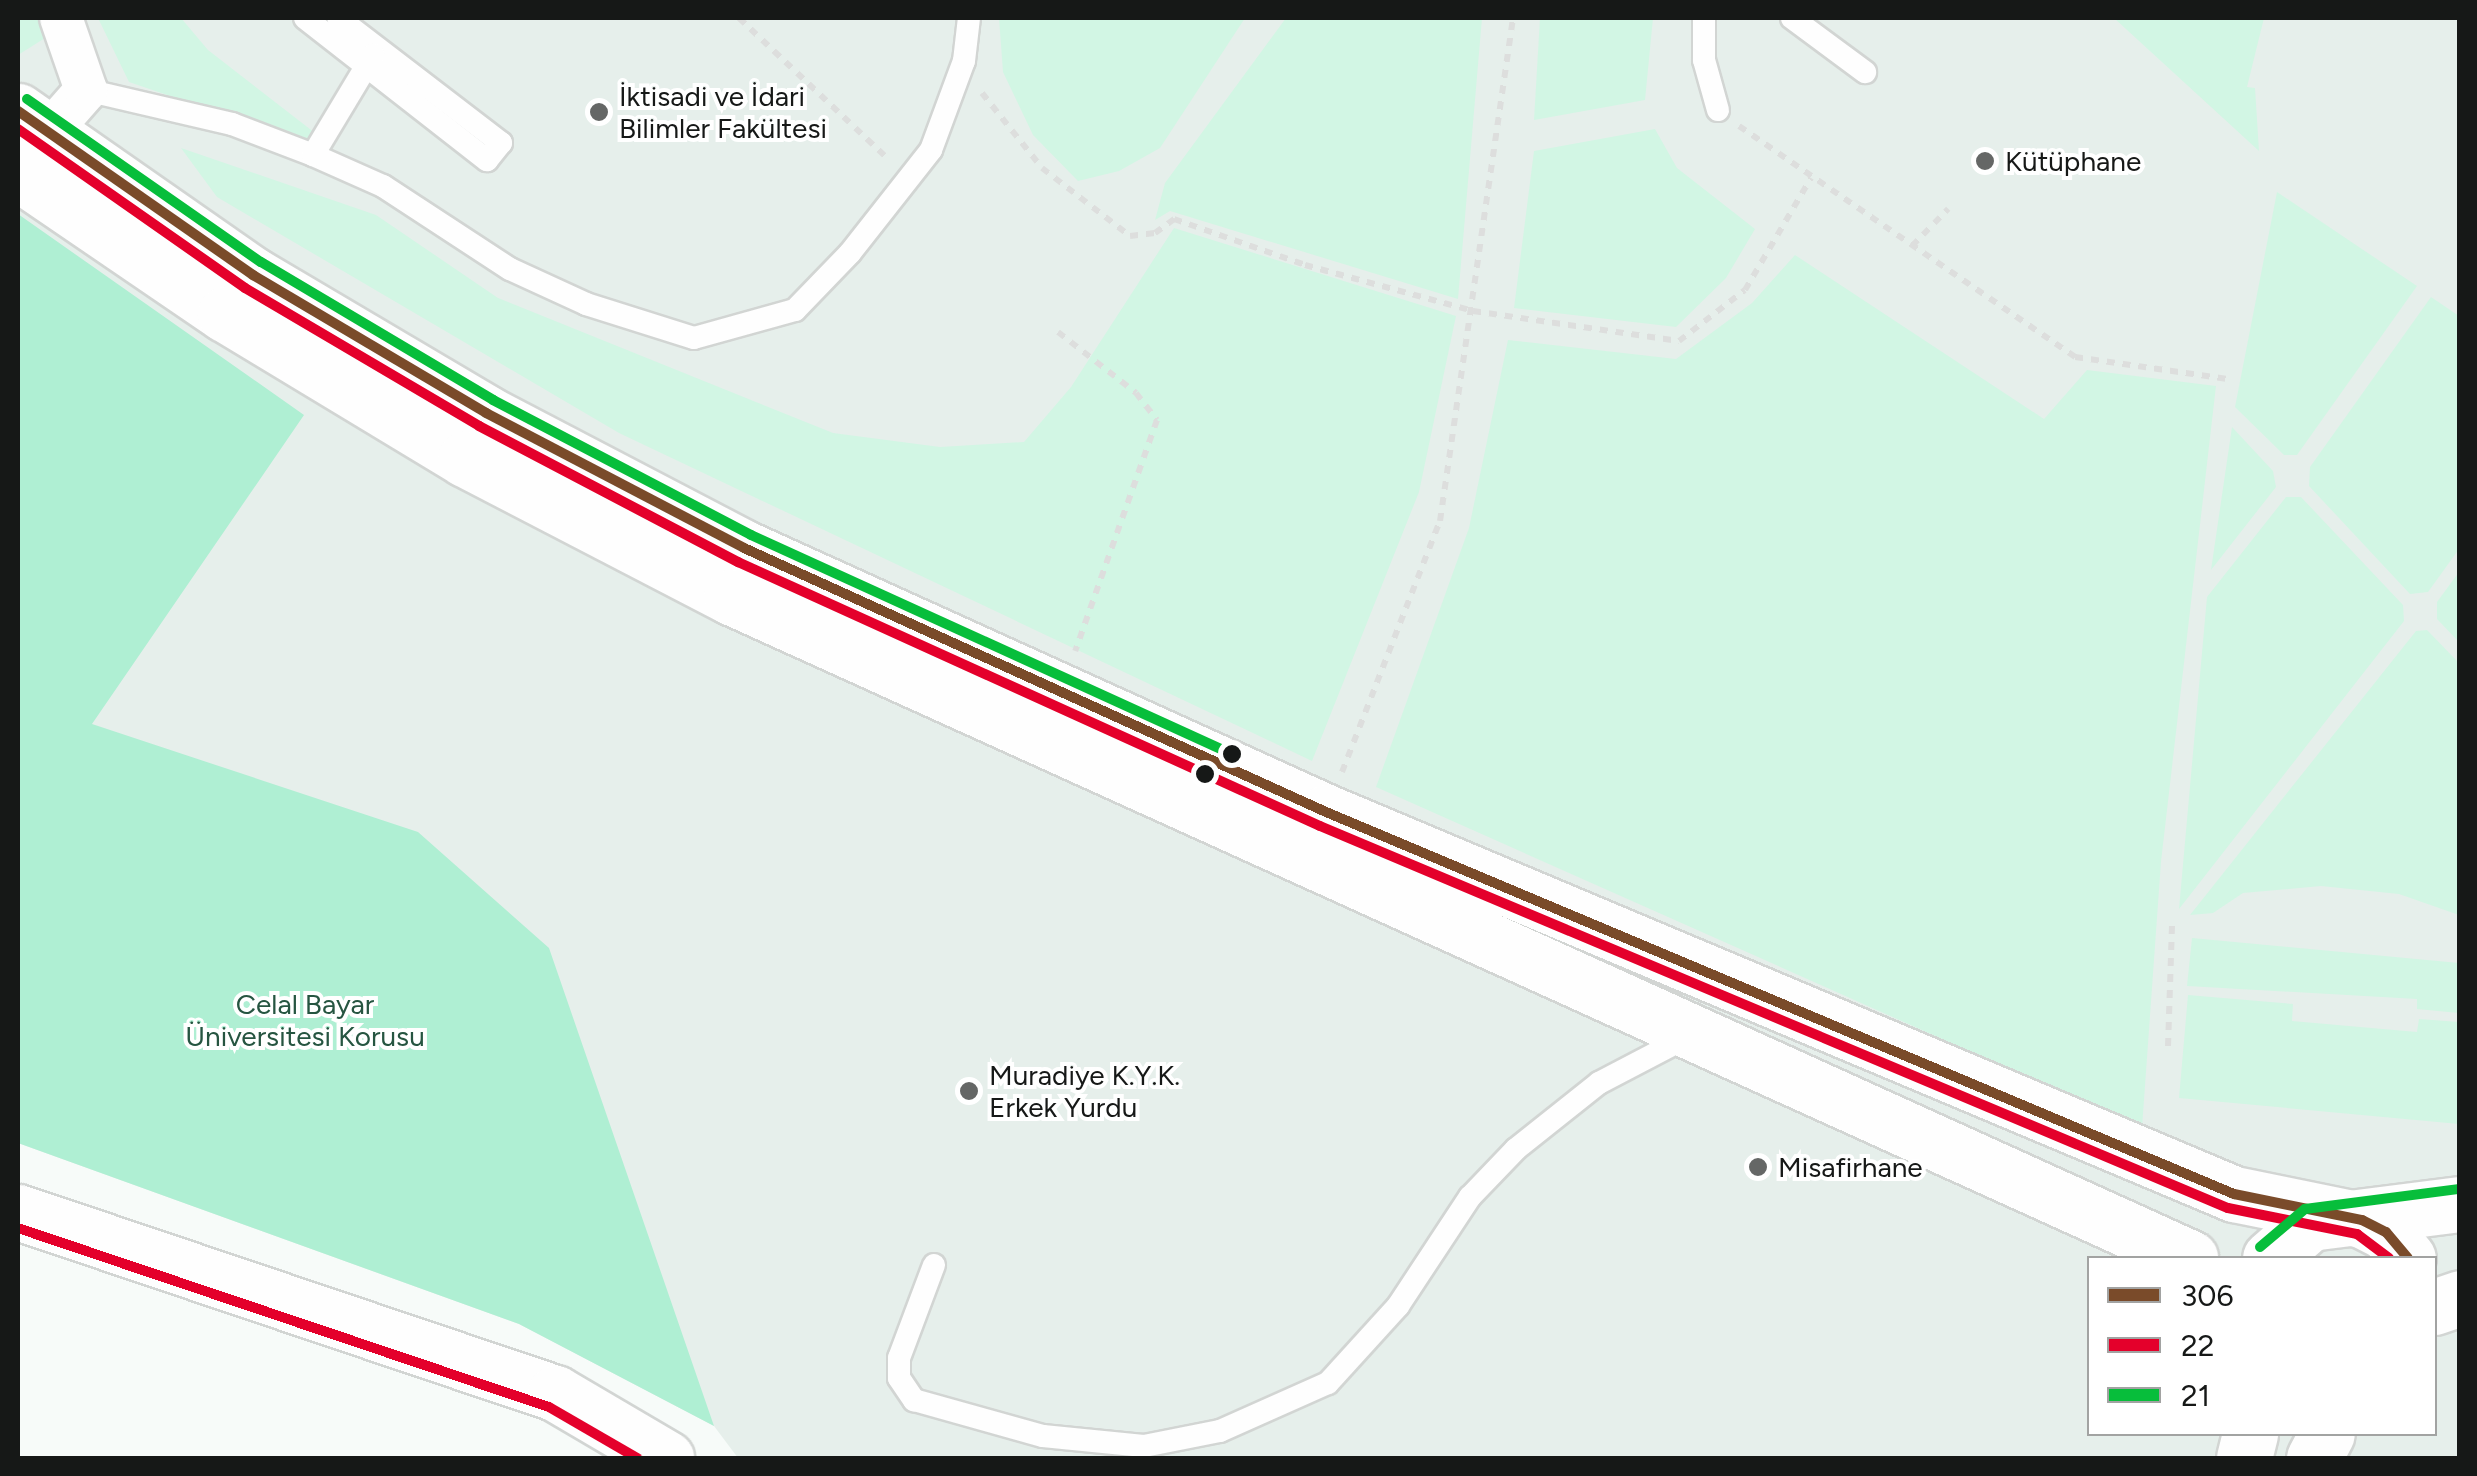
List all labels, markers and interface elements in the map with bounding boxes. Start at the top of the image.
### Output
place label: İktisadi ve İdari Bilimler Fakültesi [619,79,827,145]
marker: İktisadi ve İdari Bilimler Fakültesi [588,101,610,123]
place label: Kütüphane [2005,144,2141,178]
marker: Kütüphane [1974,150,1996,172]
unlabelled marker [1222,744,1242,764]
unlabelled marker [1195,764,1215,784]
park label: Celal Bayar Üniversitesi Korusu [185,987,425,1053]
place label: Muradiye K.Y.K. Erkek Yurdu [989,1058,1180,1124]
marker: Muradiye K.Y.K. Erkek Yurdu [958,1080,980,1102]
place label: Misafirhane [1778,1150,1923,1184]
marker: Misafirhane [1747,1156,1769,1178]
legend [2087,1256,2437,1436]
text: 306 [2181,1277,2234,1314]
text: 22 [2181,1327,2215,1364]
text: 21 [2181,1377,2210,1414]

